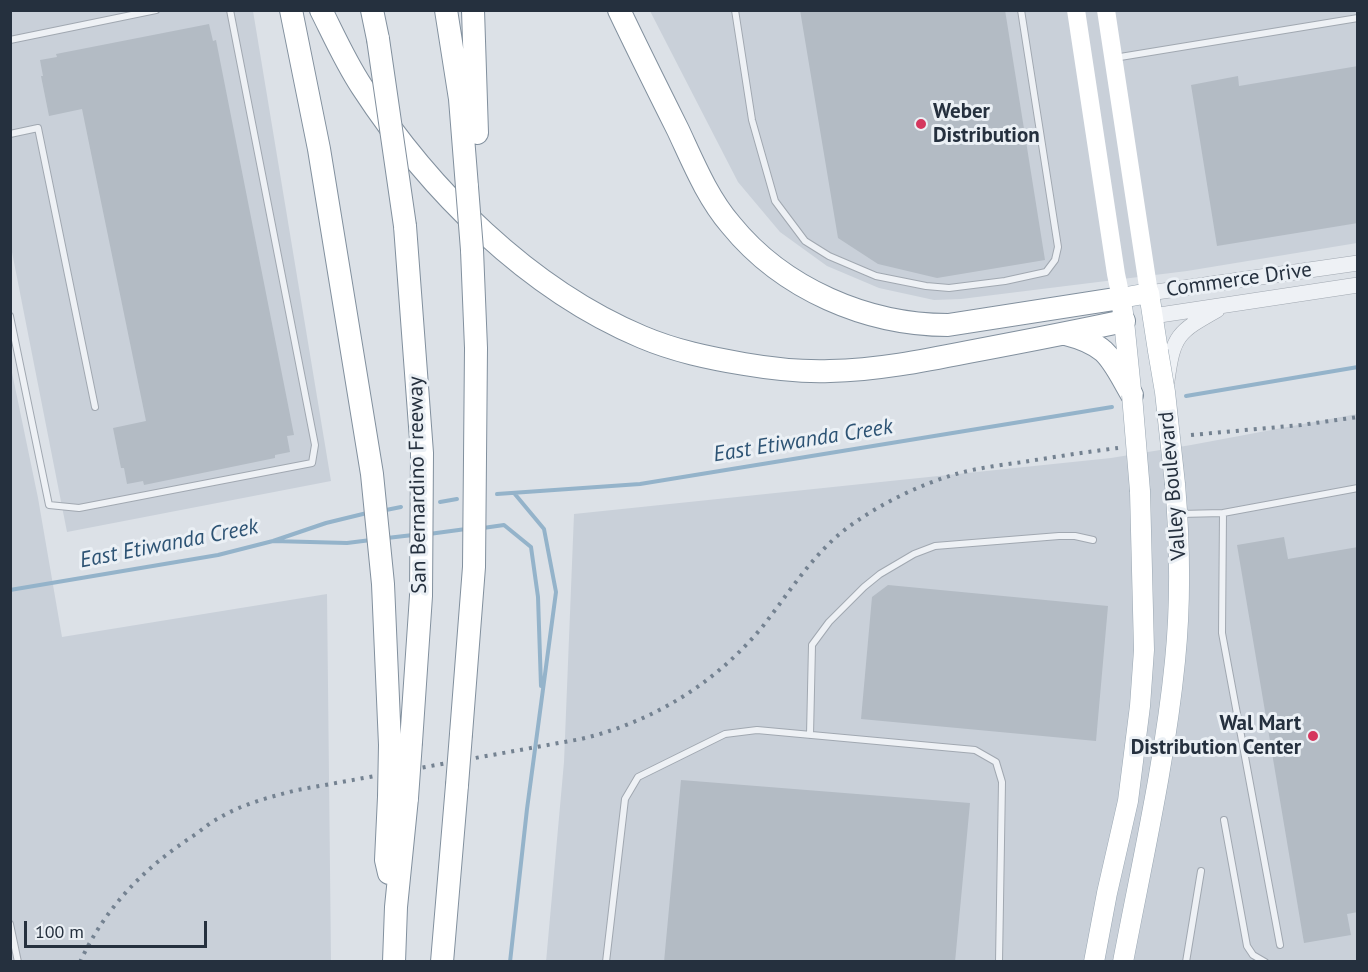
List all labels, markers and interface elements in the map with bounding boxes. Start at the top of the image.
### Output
place label: Weber Distribution [933,99,1040,149]
marker: Weber Distribution [914,117,928,131]
street label: Commerce Drive [1165,257,1313,303]
street label: San Bernardino Freeway [404,376,432,594]
street label: Valley Boulevard [1154,411,1192,561]
water label: East Etiwanda Creek [712,414,894,468]
water label: East Etiwanda Creek [78,514,260,574]
place label: Wal Mart Distribution Center [1131,711,1301,761]
marker: Wal Mart Distribution Center [1306,729,1320,743]
scale bar [27,909,210,947]
text: 100 m [35,920,84,943]

